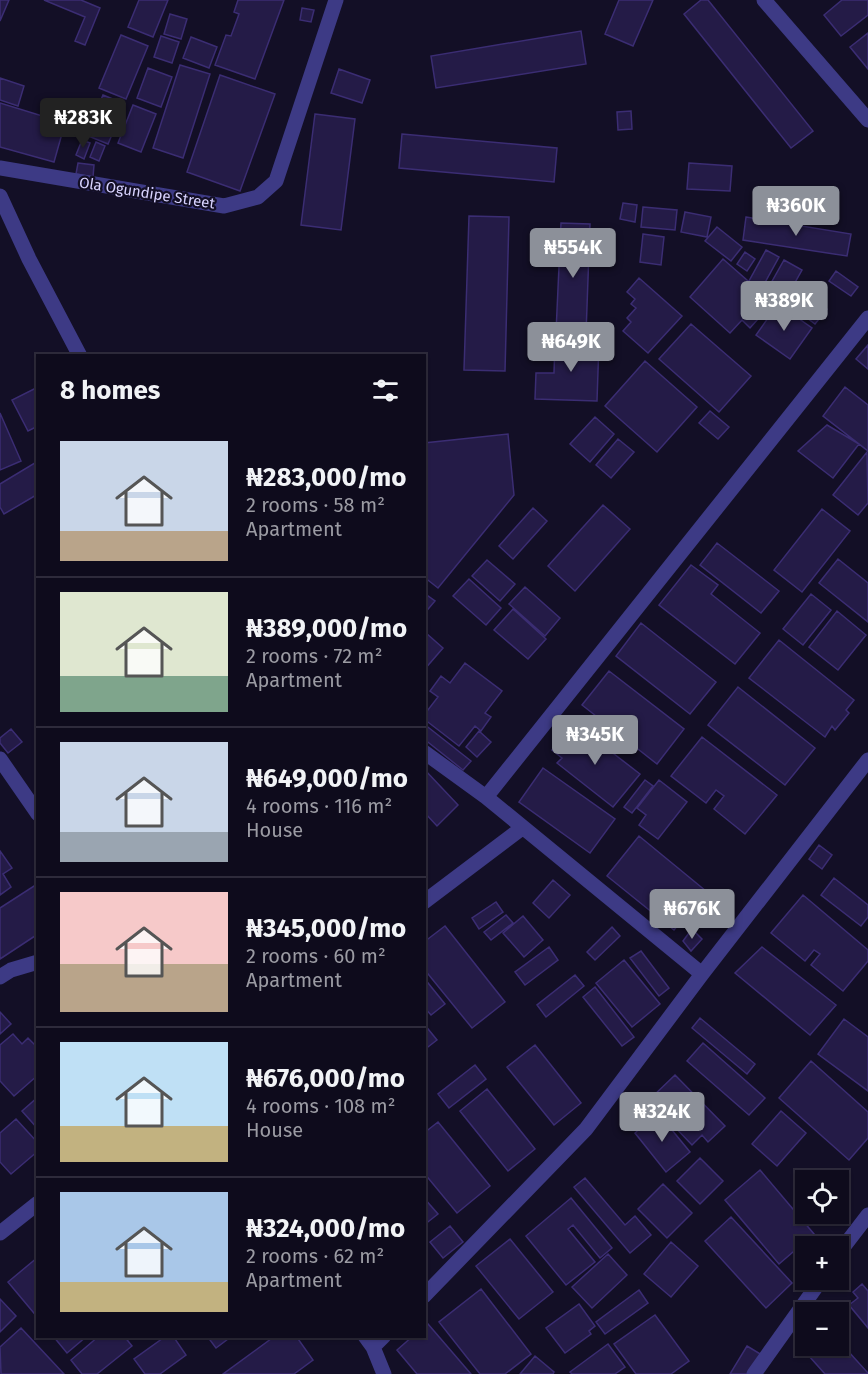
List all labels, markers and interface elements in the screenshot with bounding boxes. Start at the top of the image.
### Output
pin: ₦283K [41,98,125,149]
text: ₦283K [54,105,112,129]
street label: Ola Ogundipe Street [78,173,217,213]
pin: ₦360K [754,186,838,237]
text: ₦360K [766,193,826,217]
pin: ₦554K [531,228,615,279]
text: ₦554K [544,235,602,259]
pin: ₦389K [742,281,826,332]
text: ₦389K [755,288,813,312]
pin: ₦649K [529,322,613,373]
text: ₦649K [541,329,601,353]
icon: filters [369,374,402,407]
text: 8 homes [60,375,160,406]
text: ₦283,000/mo [246,462,407,493]
icon: home [108,465,180,537]
text: 2 rooms · 58 m² [246,493,385,517]
text: Apartment [246,517,342,541]
text: ₦389,000/mo [246,613,407,644]
icon: home [108,616,180,688]
text: 2 rooms · 72 m² [246,644,382,668]
text: Apartment [246,668,342,692]
pin: ₦345K [553,715,637,766]
text: ₦345K [566,722,624,746]
text: ₦649,000/mo [246,763,408,794]
icon: home [108,766,180,838]
text: 4 rooms · 116 m² [246,794,392,818]
text: House [246,818,303,842]
pin: ₦676K [650,889,734,940]
text: ₦676K [664,896,720,920]
text: ₦345,000/mo [246,913,406,944]
icon: home [108,916,180,988]
text: 2 rooms · 60 m² [246,944,386,968]
text: Apartment [246,968,342,992]
text: ₦676,000/mo [246,1063,405,1094]
icon: home [108,1066,180,1138]
pin: ₦324K [620,1092,704,1143]
text: 4 rooms · 108 m² [246,1094,395,1118]
text: ₦324K [633,1099,691,1123]
text: House [246,1118,303,1142]
map controls [795,1170,849,1356]
button: locate [795,1170,849,1224]
text: ₦324,000/mo [246,1213,405,1244]
icon: home [108,1216,180,1288]
button: + [795,1236,849,1290]
text: 2 rooms · 62 m² [246,1244,384,1268]
text: Apartment [246,1268,342,1292]
button: − [795,1302,849,1356]

